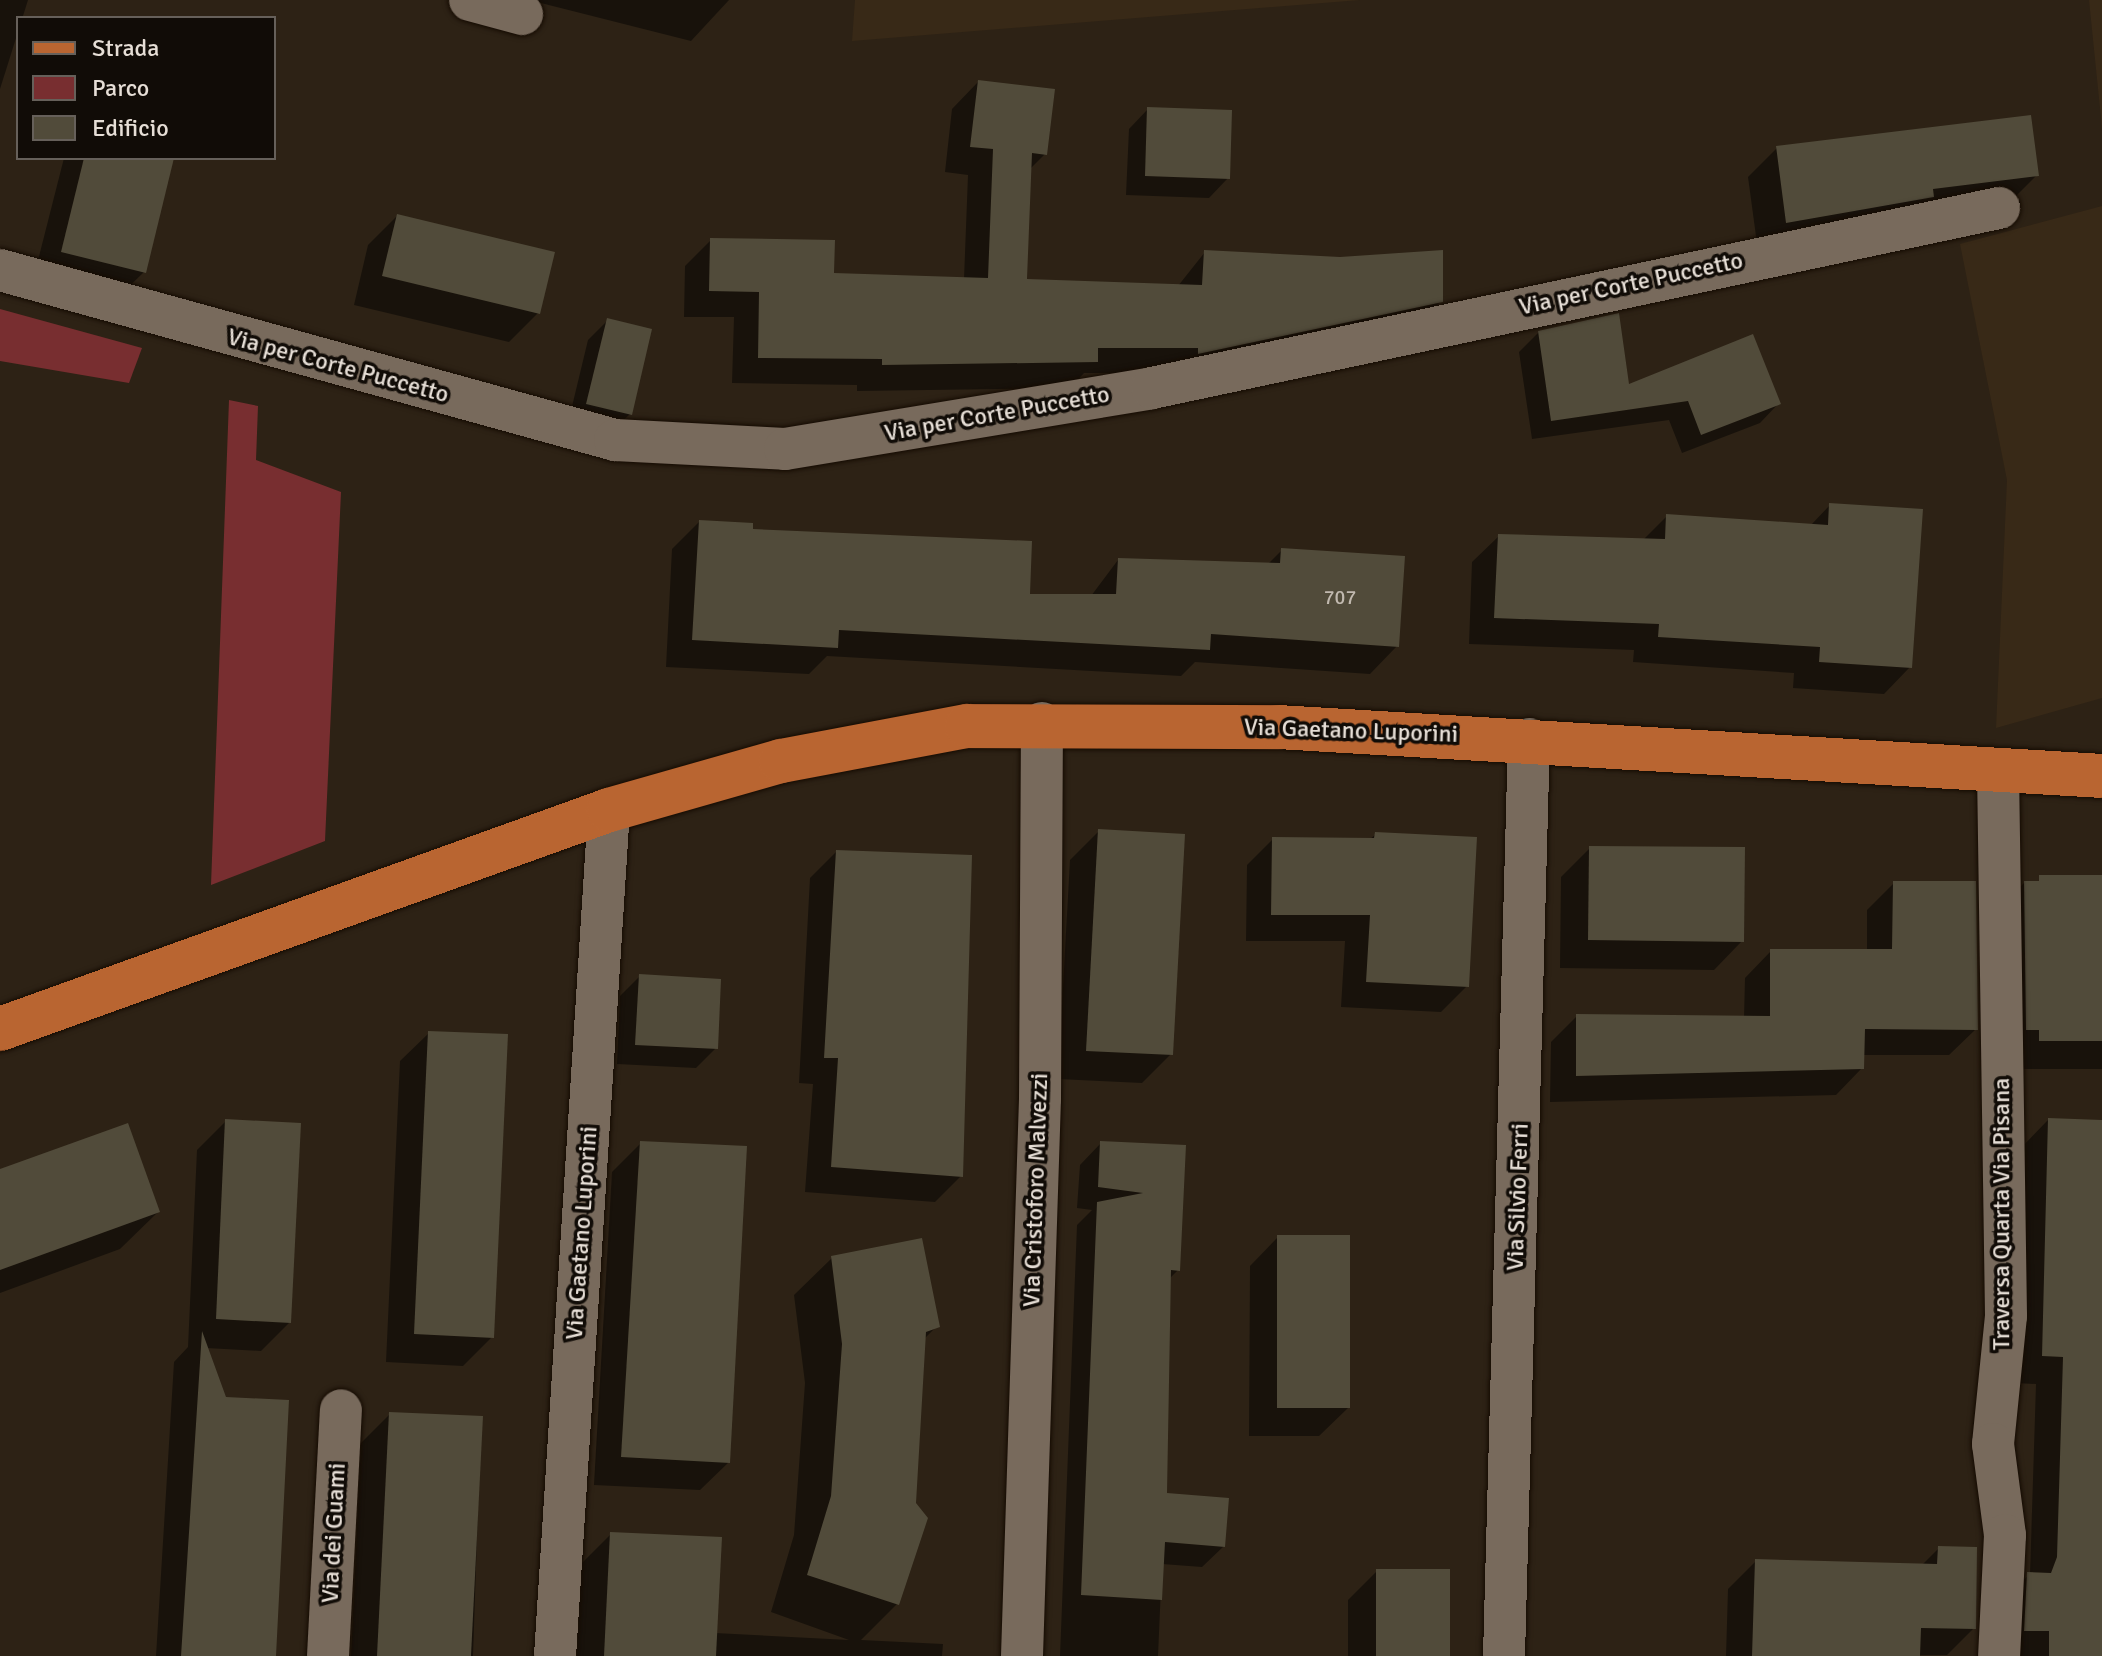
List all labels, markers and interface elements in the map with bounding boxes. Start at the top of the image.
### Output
legend [16,16,276,160]
text: Strada [92,33,159,63]
text: Parco [92,73,149,103]
text: Edificio [92,113,169,143]
street label: Via per Corte Puccetto [1517,246,1745,322]
street label: Via per Corte Puccetto [224,323,452,409]
street label: Via per Corte Puccetto [882,380,1112,448]
house number: 707 [1324,585,1356,609]
street label: Via Gaetano Luporini [1243,713,1459,749]
street label: Via Cristoforo Malvezzi [1018,1072,1054,1308]
street label: Traversa Quarta Via Pisana [1988,1078,2016,1350]
street label: Via Silvio Ferri [1501,1123,1535,1271]
street label: Via Gaetano Luporini [560,1125,604,1341]
street label: Via dei Guami [316,1462,352,1604]

